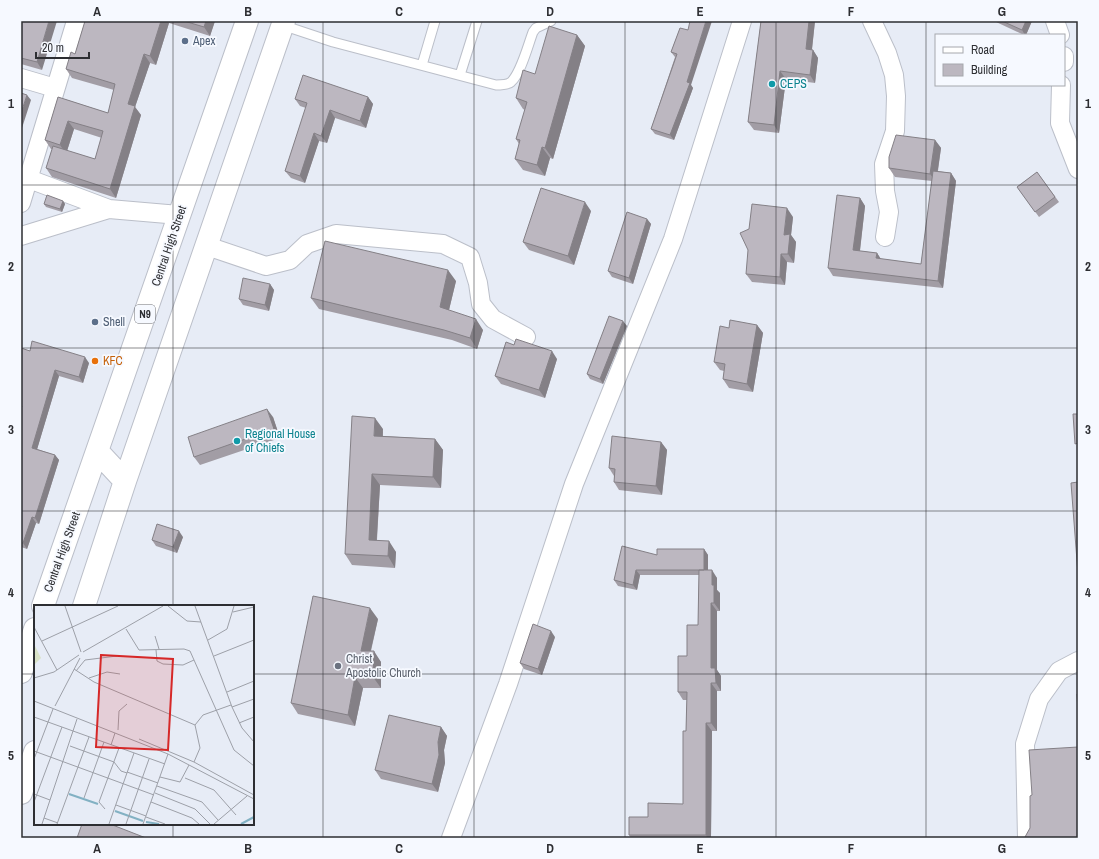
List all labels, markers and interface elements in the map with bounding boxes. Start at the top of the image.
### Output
text: A [93,3,101,20]
text: B [244,3,252,20]
text: C [395,3,403,20]
text: D [546,3,554,20]
text: E [696,3,704,20]
text: F [848,3,855,20]
text: G [998,3,1006,20]
place label: Apex [192,33,216,49]
scale bar [36,34,89,60]
legend [935,34,1065,86]
marker: Apex [180,36,190,46]
text: 20 m [42,40,64,56]
text: Road [971,42,995,58]
text: Building [971,62,1008,78]
place label: CEPS [780,76,807,92]
marker: CEPS [767,79,777,89]
text: 1 [8,95,14,112]
text: 1 [1085,95,1091,112]
street label: Central High Street [148,203,190,288]
text: 2 [8,258,14,275]
text: 2 [1085,258,1091,275]
road number: N9 [135,305,155,323]
place label: Shell [103,314,125,330]
marker: Shell [90,317,100,327]
place label: KFC [103,353,123,369]
marker: KFC [90,356,100,366]
text: 3 [8,421,14,438]
text: 3 [1085,421,1091,438]
place label: Regional House of Chiefs [245,426,316,456]
marker: Regional House of Chiefs [232,436,242,446]
street label: Central High Street [40,509,84,594]
text: 4 [8,584,14,601]
text: 4 [1085,584,1091,601]
inset map [34,605,254,825]
place label: Christ Apostolic Church [345,651,421,681]
marker: Christ Apostolic Church [333,661,343,671]
text: 5 [8,747,14,764]
text: 5 [1085,747,1091,764]
text: A [93,840,101,857]
text: B [244,840,252,857]
text: C [395,840,403,857]
text: D [546,840,554,857]
text: E [696,840,704,857]
text: F [848,840,855,857]
text: G [998,840,1006,857]

